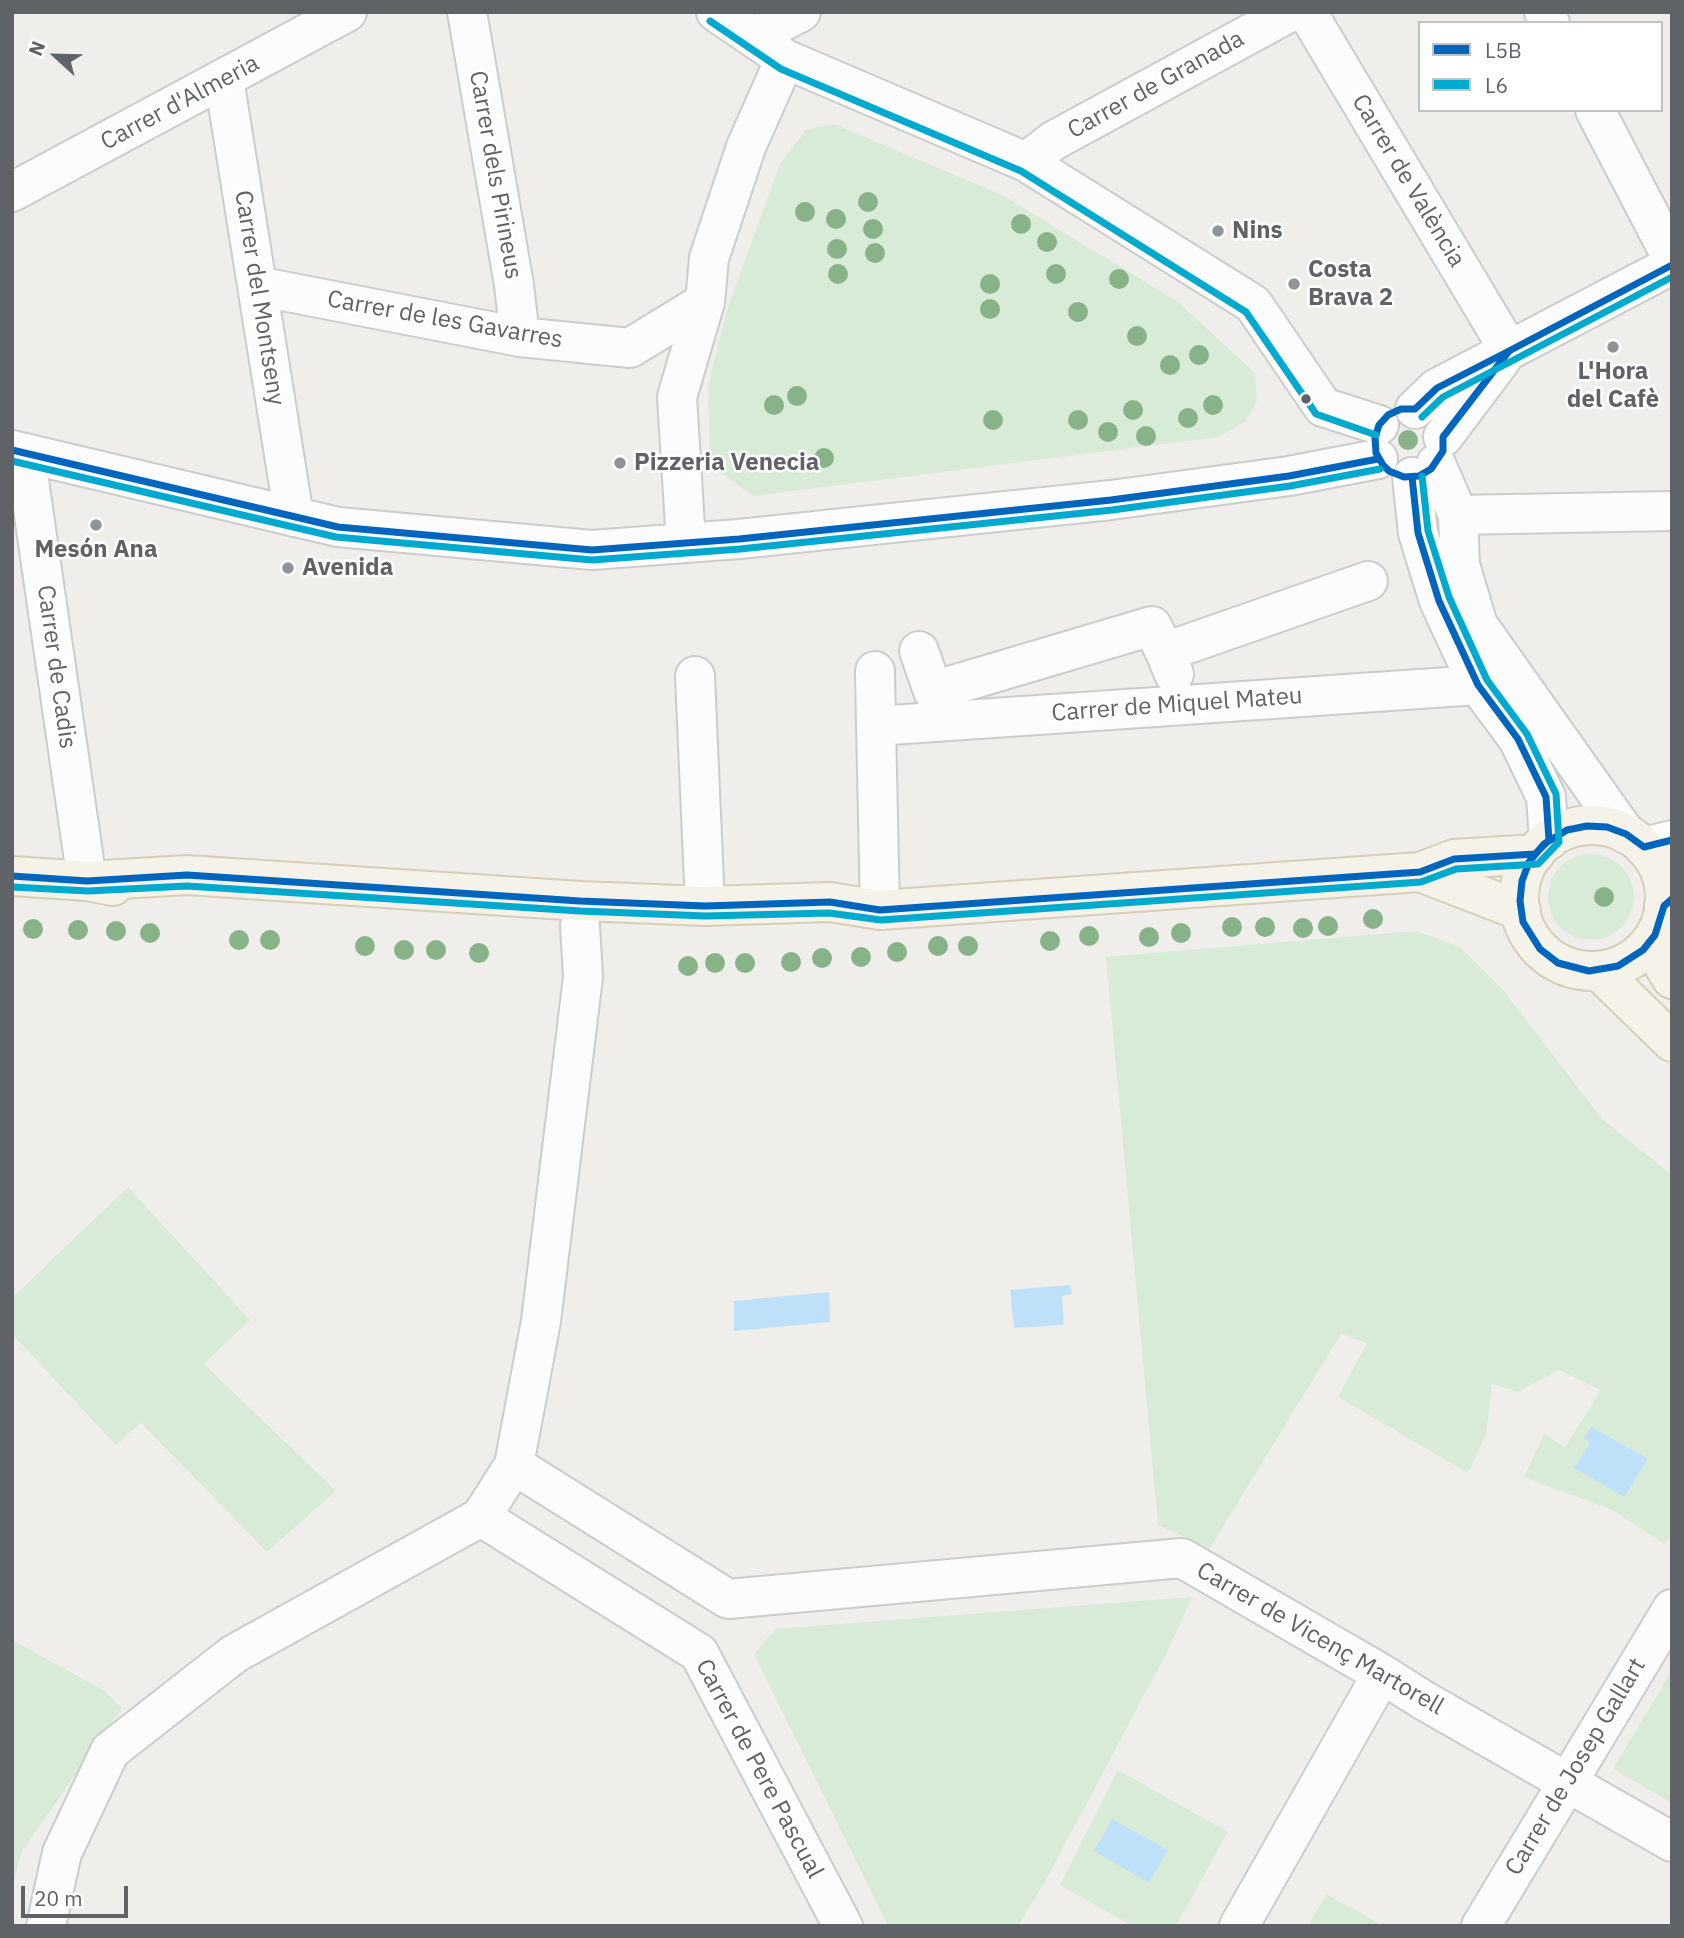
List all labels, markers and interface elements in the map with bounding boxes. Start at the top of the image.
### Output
north arrow [21,21,91,91]
legend [1418,21,1663,112]
street label: Carrer de Granada [1063,25,1249,145]
text: L5B [1485,36,1522,64]
text: N [23,37,50,59]
street label: Carrer d'Almeria [96,49,264,157]
street label: Carrer dels Pirineus [462,68,528,282]
text: L6 [1485,71,1508,99]
street label: Carrer de València [1345,89,1471,273]
street label: Carrer del Montseny [228,188,290,408]
place label: Nins [1232,217,1283,245]
marker: Nins [1210,223,1226,239]
place label: Costa Brava 2 [1308,256,1393,312]
marker: Costa Brava 2 [1286,276,1302,292]
street label: Carrer de les Gavarres [325,285,565,355]
marker: L'Hora del Cafè [1605,339,1621,355]
place label: L'Hora del Cafè [1567,358,1659,414]
unlabelled marker [1299,392,1313,406]
place label: Pizzeria Venecia [634,449,820,477]
marker: Pizzeria Venecia [612,455,628,471]
marker: Mesón Ana [88,517,104,533]
place label: Mesón Ana [34,536,158,564]
place label: Avenida [302,554,393,582]
marker: Avenida [280,560,296,576]
street label: Carrer de Cadis [30,583,82,751]
street label: Carrer de Miquel Mateu [1051,682,1303,728]
street label: Carrer de Vicenç Martorell [1191,1556,1449,1722]
street label: Carrer de Josep Gallart [1500,1653,1652,1881]
street label: Carrer de Pere Pascual [689,1654,829,1884]
scale bar [24,1871,131,1915]
text: 20 m [34,1884,83,1912]

